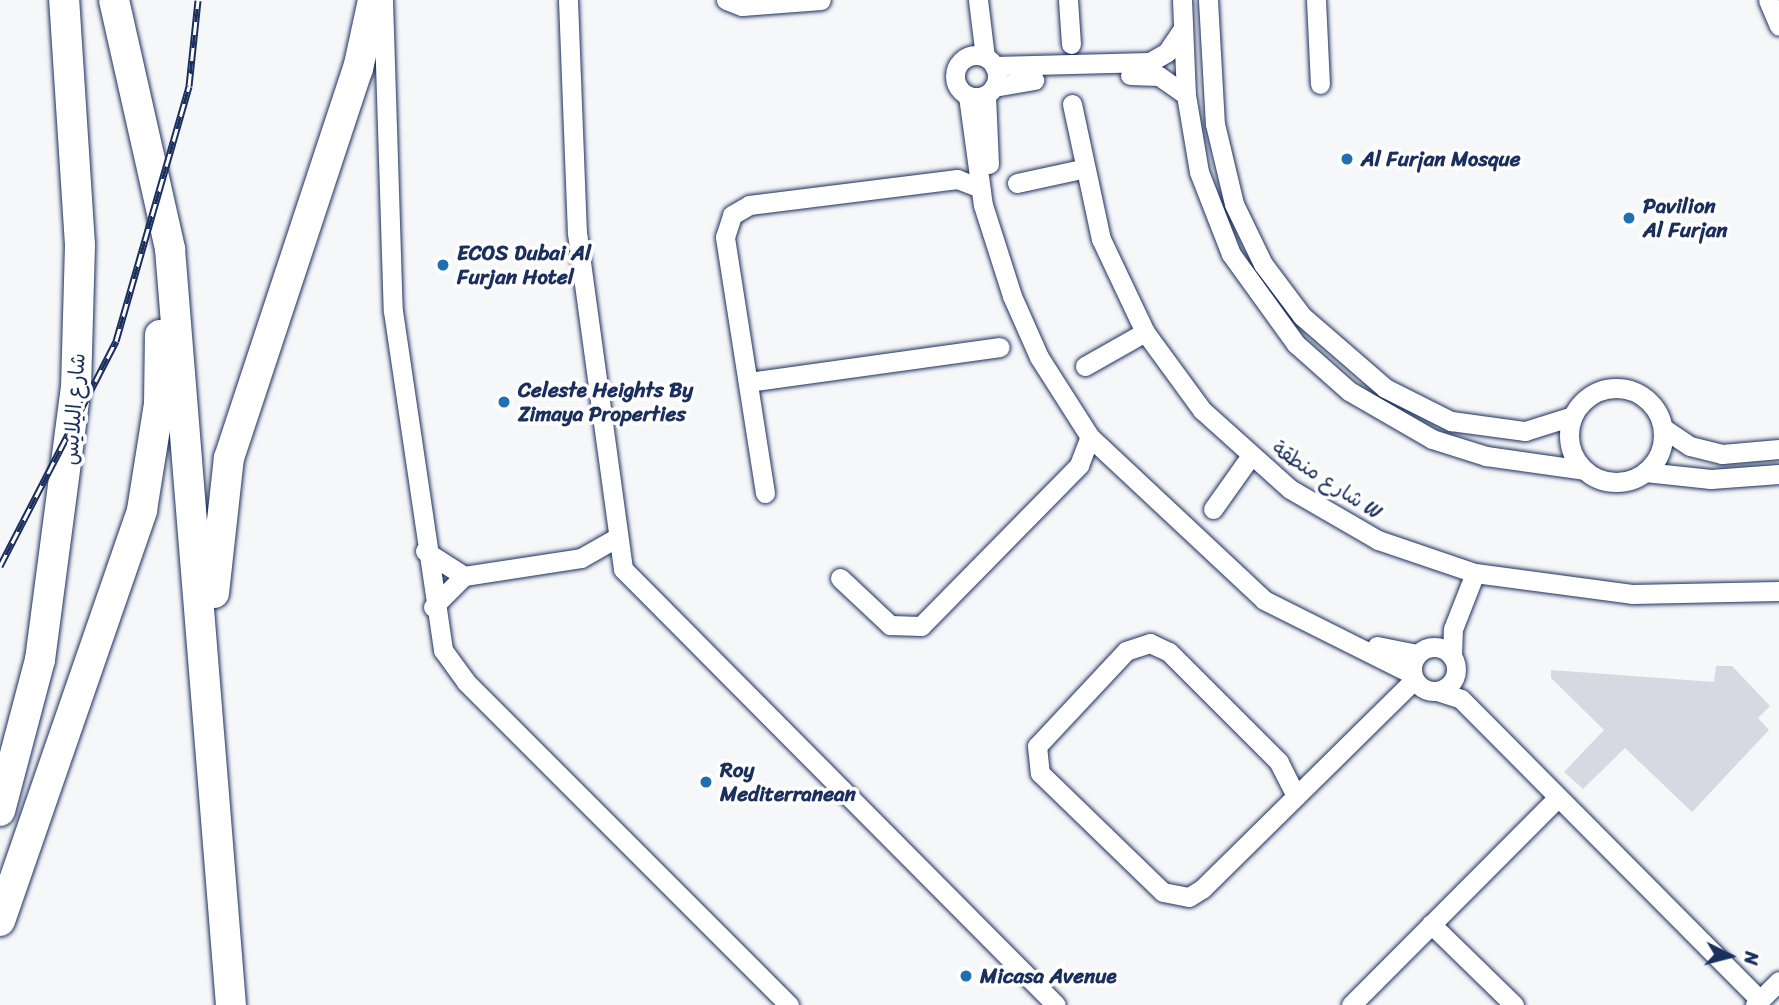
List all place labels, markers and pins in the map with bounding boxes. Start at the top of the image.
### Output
place label: Al Furjan Mosque [1361,146,1521,172]
marker: Al Furjan Mosque [1339,151,1355,167]
place label: Pavilion Al Furjan [1643,193,1728,243]
marker: Pavilion Al Furjan [1621,210,1637,226]
place label: ECOS Dubai Al Furjan Hotel [457,240,591,290]
marker: ECOS Dubai Al Furjan Hotel [435,257,451,273]
place label: Celeste Heights By Zimaya Properties [518,377,693,427]
marker: Celeste Heights By Zimaya Properties [496,394,512,410]
place label: Roy Mediterranean [720,757,856,807]
marker: Roy Mediterranean [698,774,714,790]
place label: Micasa Avenue [980,963,1117,989]
marker: Micasa Avenue [958,968,974,984]

